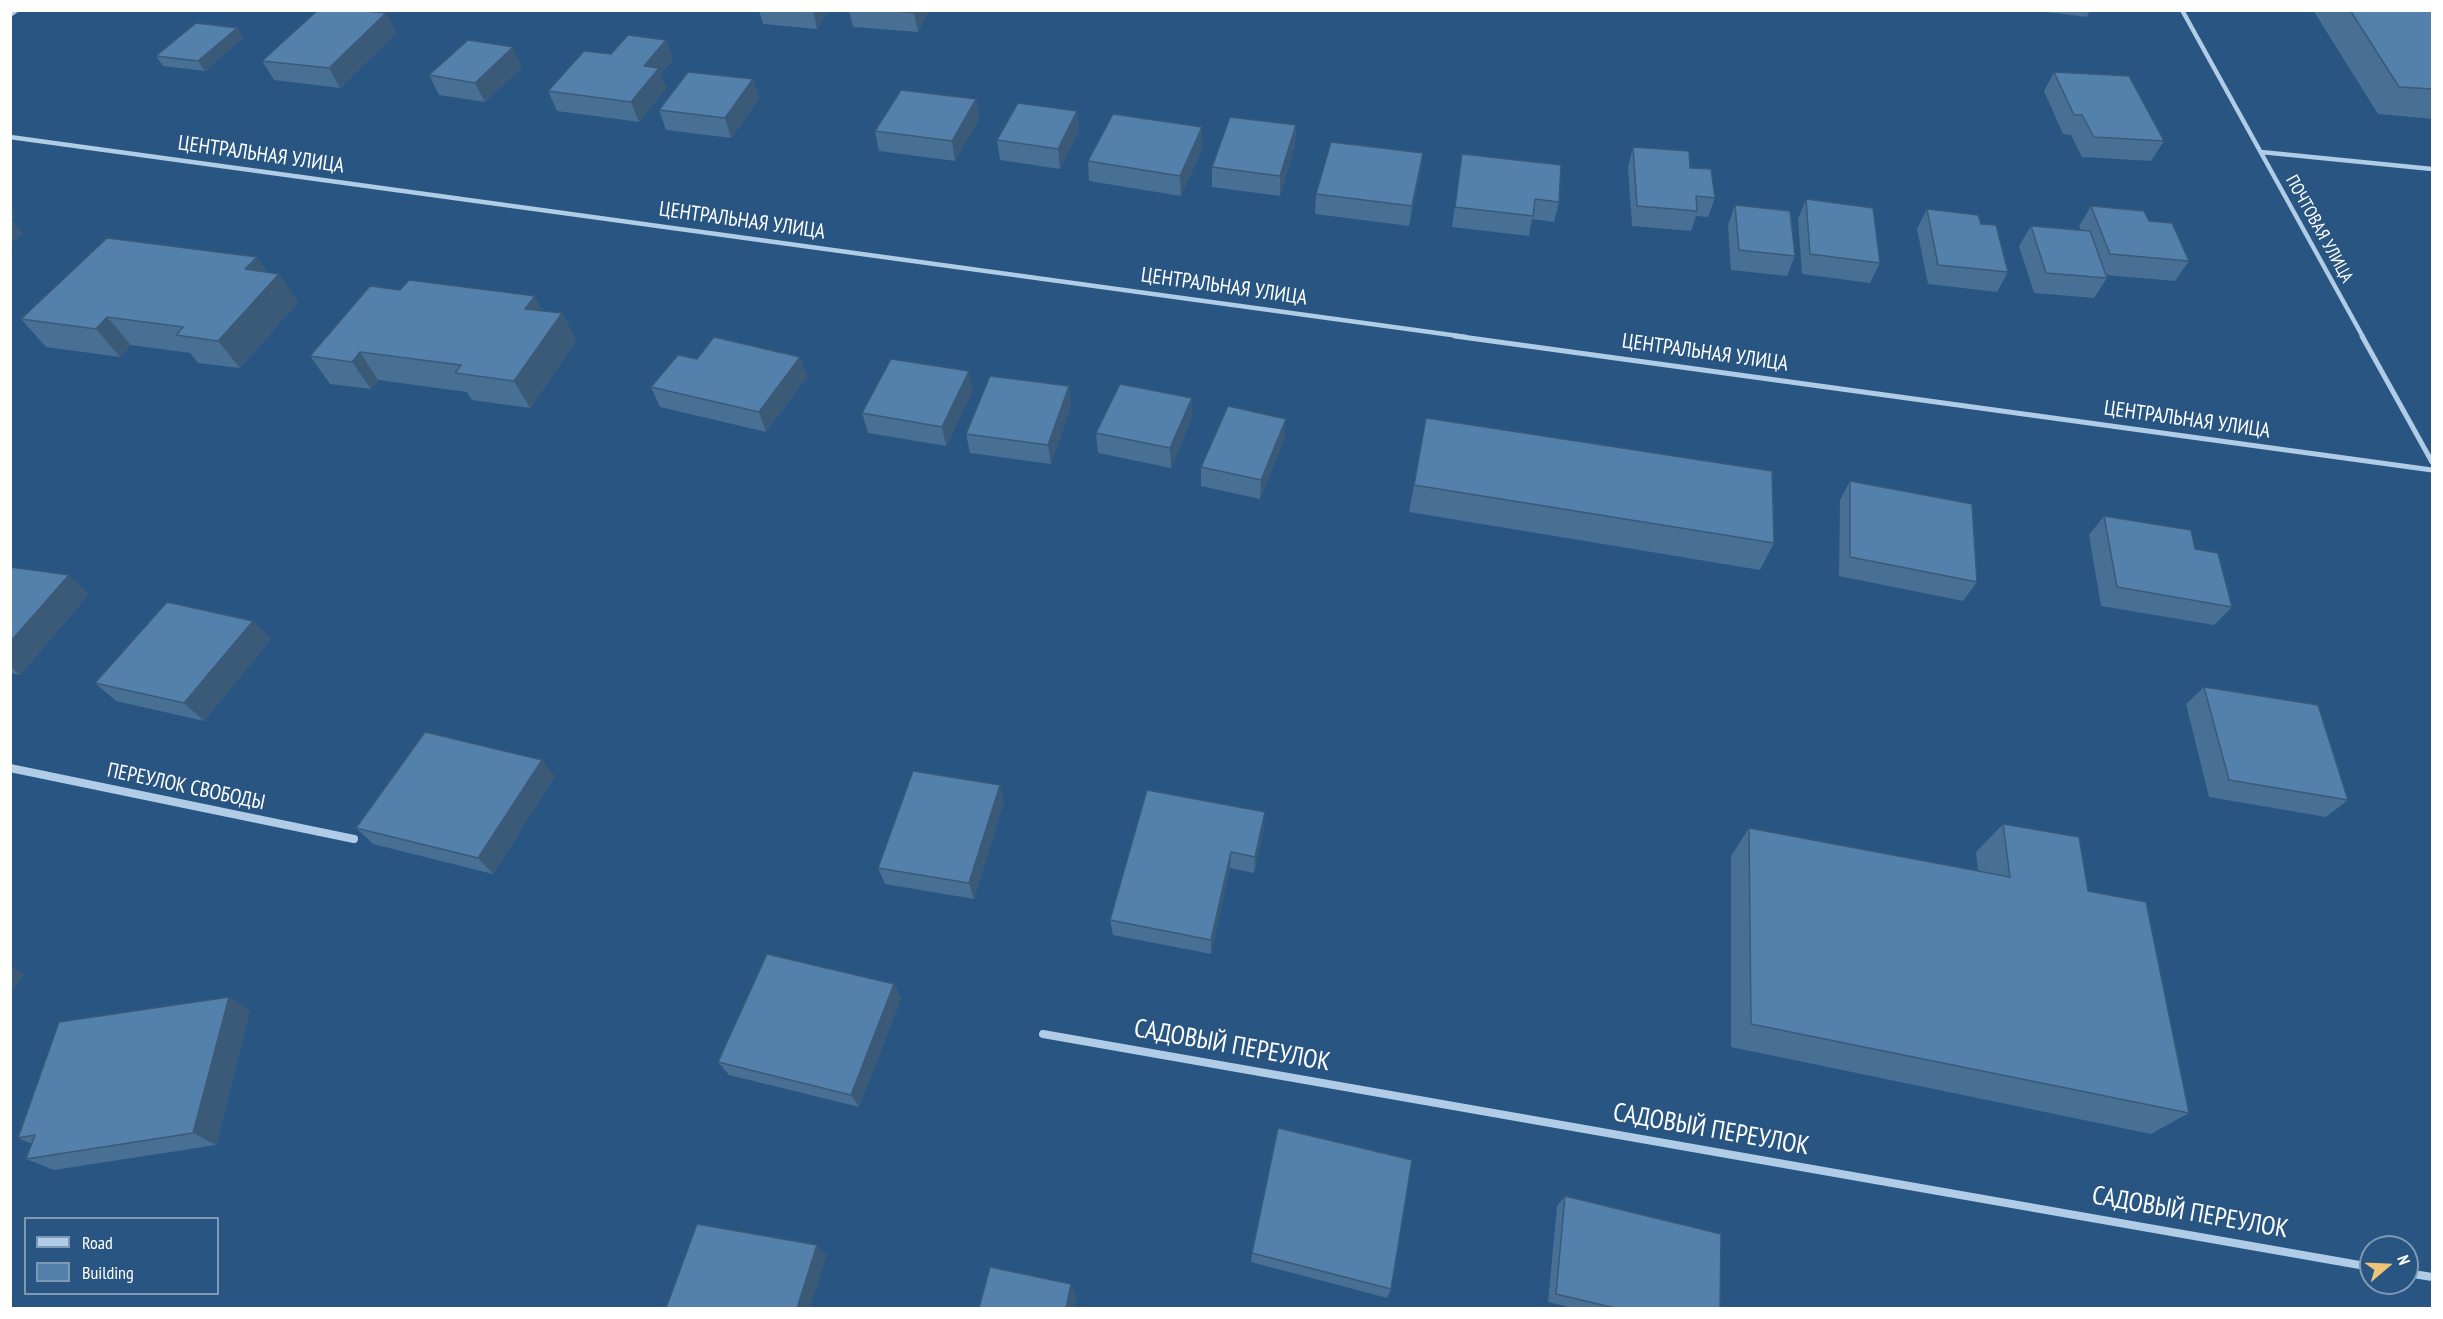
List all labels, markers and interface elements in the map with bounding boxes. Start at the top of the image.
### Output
street label: ЦЕНТРАЛЬНАЯ УЛИЦА [176,131,346,179]
street label: ПОЧТОВАЯ УЛИЦА [2281,171,2357,287]
street label: ЦЕНТРАЛЬНАЯ УЛИЦА [657,197,827,245]
street label: ЦЕНТРАЛЬНАЯ УЛИЦА [1139,263,1309,311]
street label: ЦЕНТРАЛЬНАЯ УЛИЦА [1620,329,1790,377]
street label: ЦЕНТРАЛЬНАЯ УЛИЦА [2102,396,2272,444]
street label: ПЕРЕУЛОК СВОБОДЫ [105,758,267,816]
street label: САДОВЫЙ ПЕРЕУЛОК [1131,1013,1333,1079]
street label: САДОВЫЙ ПЕРЕУЛОК [1610,1097,1812,1163]
street label: САДОВЫЙ ПЕРЕУЛОК [2089,1180,2291,1246]
legend [24,1217,219,1295]
text: Road [82,1231,113,1254]
north arrow [2359,1235,2419,1295]
text: N [2393,1252,2415,1267]
text: Building [82,1261,134,1284]

